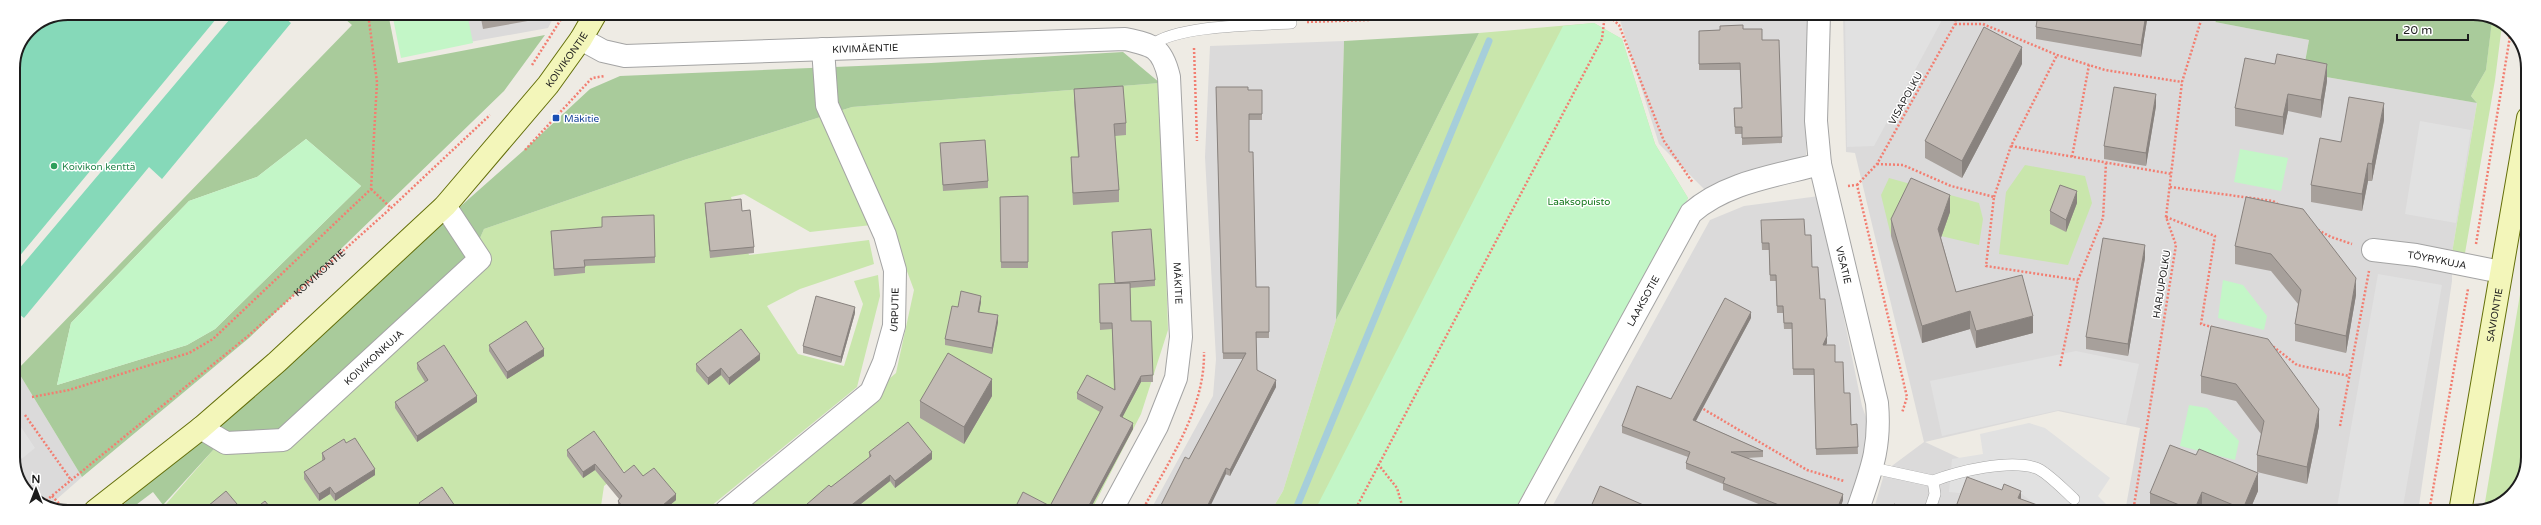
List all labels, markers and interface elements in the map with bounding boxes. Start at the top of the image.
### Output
scale bar [2397,16,2468,42]
text: 20 m [2403,23,2432,37]
street label: KOIVIKONTIE [543,30,591,90]
street label: KIVIMÄENTIE [832,42,899,56]
street label: VISAPOLKU [1886,70,1925,127]
marker: Mäkitie [551,113,561,123]
place label: Mäkitie [564,113,600,125]
marker: Koivikon kenttä [49,161,59,171]
place label: Koivikon kenttä [62,161,135,173]
park label: Laaksopuisto [1548,196,1610,208]
street label: VISATIE [1833,245,1853,285]
street label: KOIVIKONTIE [292,247,348,299]
street label: HARJUPOLKU [2151,249,2173,319]
street label: TÖYRYKUJA [2407,249,2468,272]
street label: MÄKITIE [1171,262,1184,304]
street label: LAAKSOTIE [1625,274,1663,329]
street label: URPUTIE [888,287,902,333]
street label: SAVIONTIE [2484,287,2506,343]
street label: KOIVIKONKUJA [342,327,406,388]
north arrow [16,469,56,509]
text: N [32,473,40,486]

